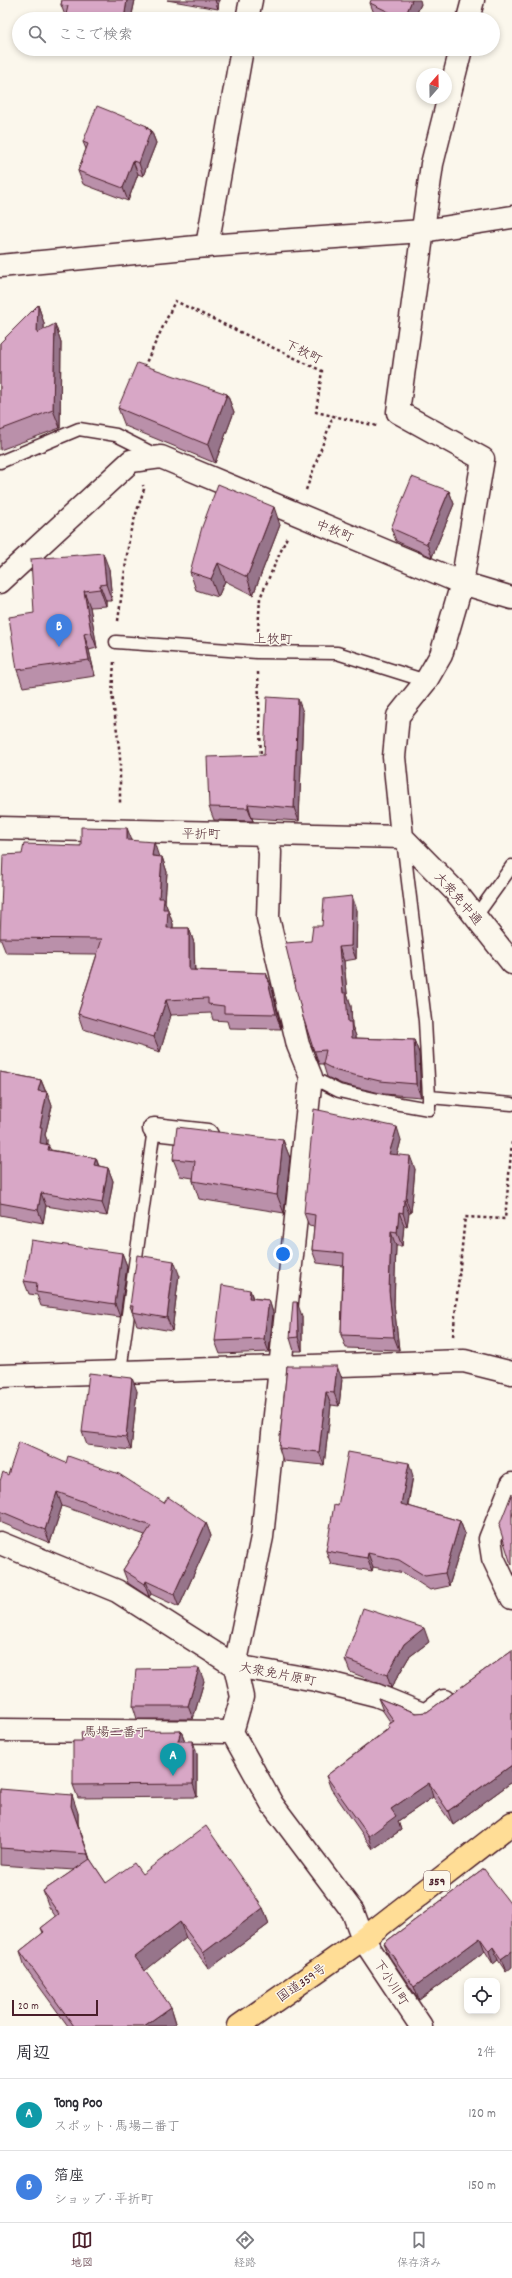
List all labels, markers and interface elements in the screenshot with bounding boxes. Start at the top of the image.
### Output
search box [12,12,500,56]
icon: search [26,23,48,45]
text: ここで検索 [58,25,133,47]
north arrow [416,68,452,104]
street label: 下牧町 [281,336,325,370]
street label: 中牧町 [312,516,356,548]
pin: B [46,614,72,647]
street label: 上牧町 [253,631,293,650]
street label: 平折町 [181,826,221,845]
street label: 大衆免中通 [429,869,486,930]
your location [273,1244,293,1264]
street label: 大衆免片原町 [237,1659,318,1692]
street label: 馬場二番丁 [83,1723,149,1744]
pin: A [160,1743,186,1776]
road number: 359 [424,1871,450,1891]
street label: 下小川町 [368,1956,412,2010]
street label: 国道359号 [274,1960,331,2008]
map controls [464,1978,500,2014]
button: locate [464,1978,500,2014]
scale bar [12,1998,98,2017]
text: 20 m [18,1999,39,2015]
text: 周辺 [16,2043,50,2067]
text: 2件 [477,2044,496,2063]
text: Tong Poo [54,2093,102,2115]
text: A [25,2105,33,2124]
text: 120 m [468,2105,496,2124]
text: スポット · 馬場二番丁 [54,2118,180,2137]
text: 箔座 [54,2166,84,2188]
text: B [26,2177,32,2196]
text: 150 m [468,2177,496,2196]
text: ショップ · 平折町 [54,2191,153,2210]
tab: 地図 [71,2229,93,2272]
tab: 経路 [234,2229,256,2272]
tab: 保存済み [397,2229,441,2272]

